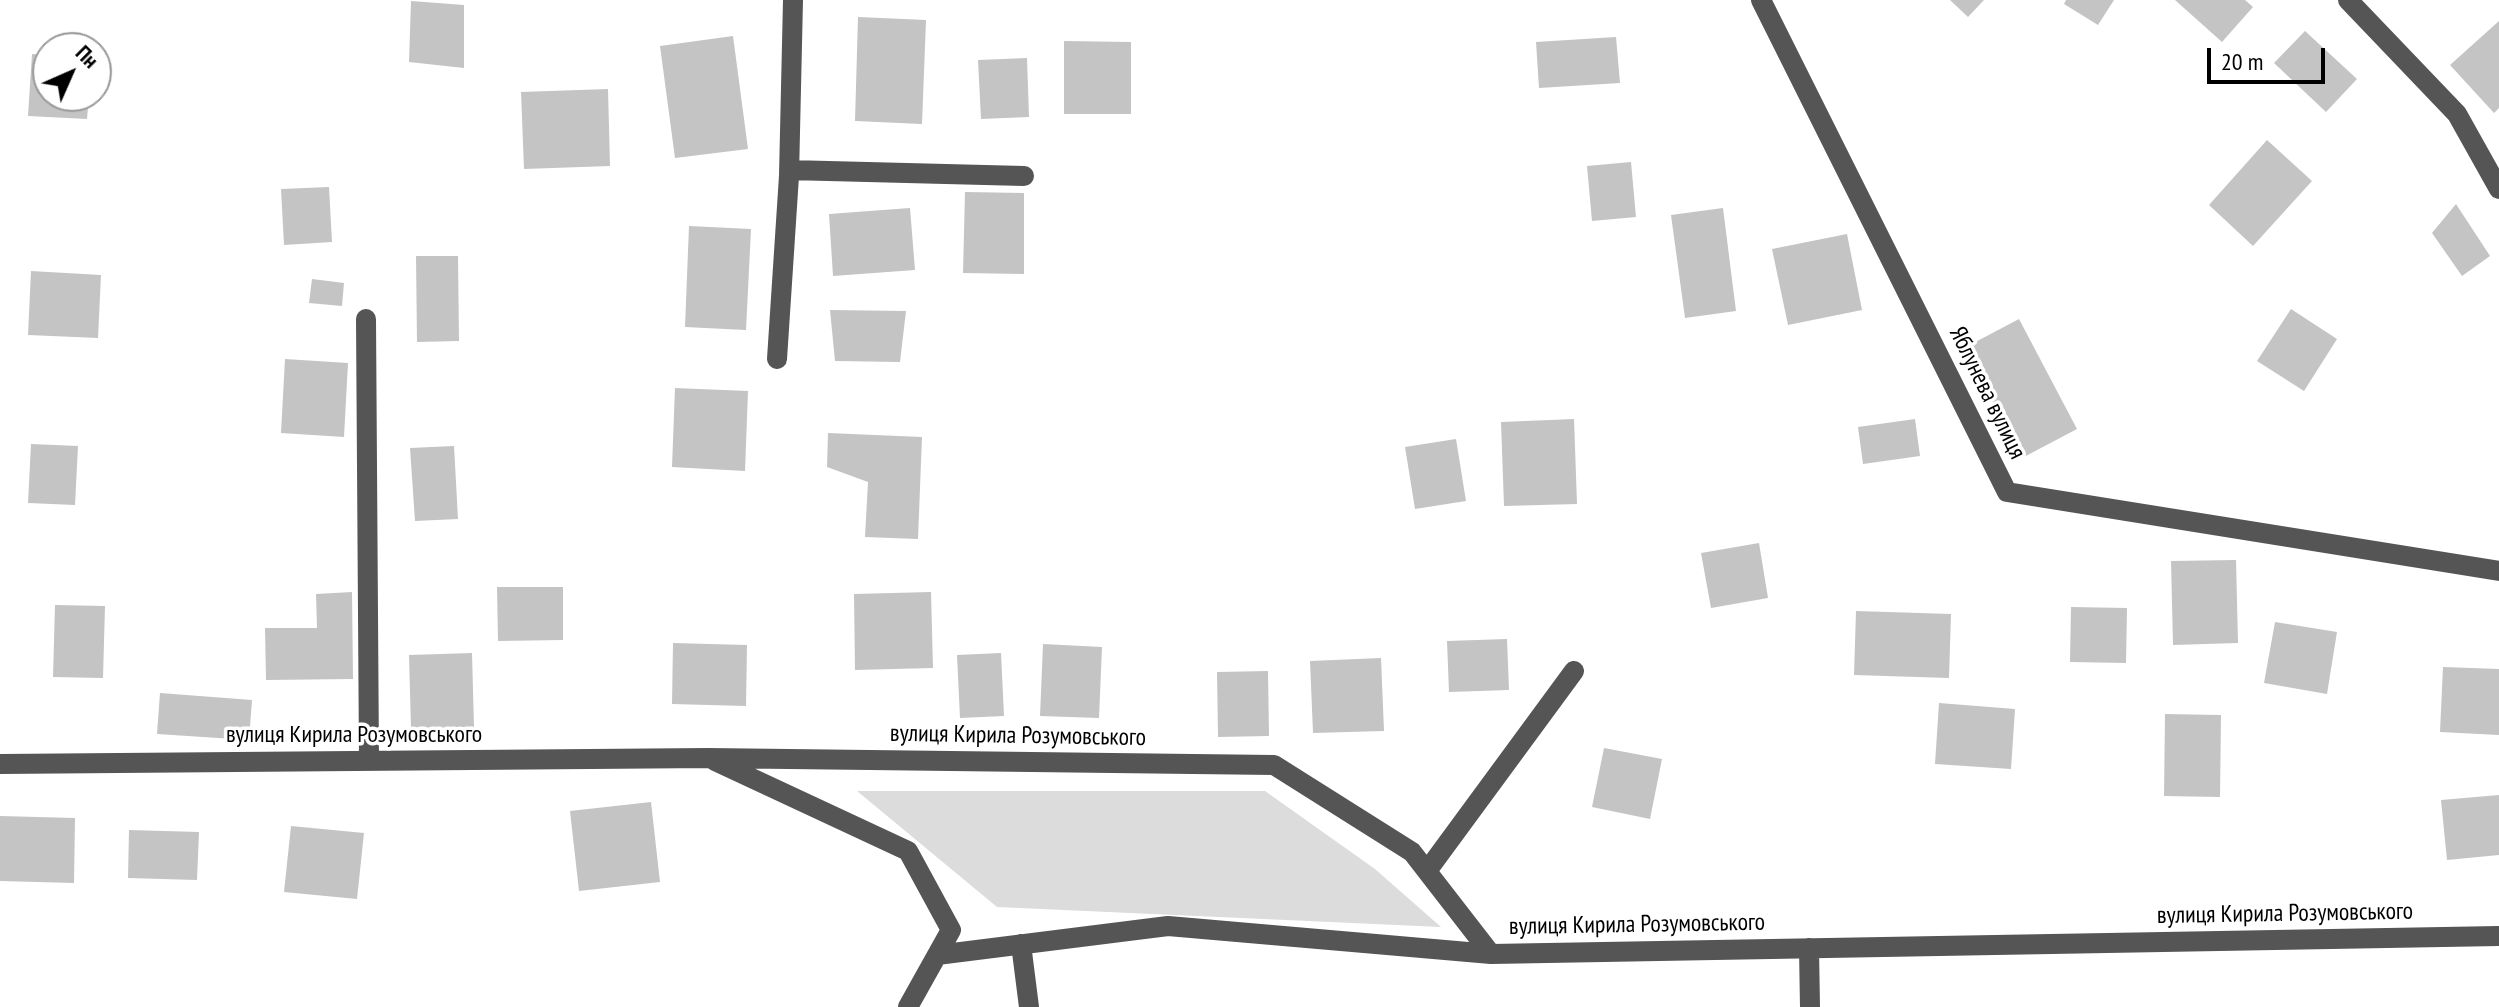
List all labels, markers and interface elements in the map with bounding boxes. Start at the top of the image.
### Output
north arrow [32,32,112,112]
scale bar [2211,32,2329,82]
text: Пн [70,39,105,74]
text: 20 m [2221,46,2263,77]
street label: Яблунева вулиця [1943,322,2031,464]
street label: вулиця Кирила Розумовського [890,719,1146,753]
street label: вулиця Кирила Розумовського [226,721,482,749]
street label: вулиця Кирила Розумовського [2157,897,2413,931]
street label: вулиця Кирила Розумовського [1509,908,1765,942]

